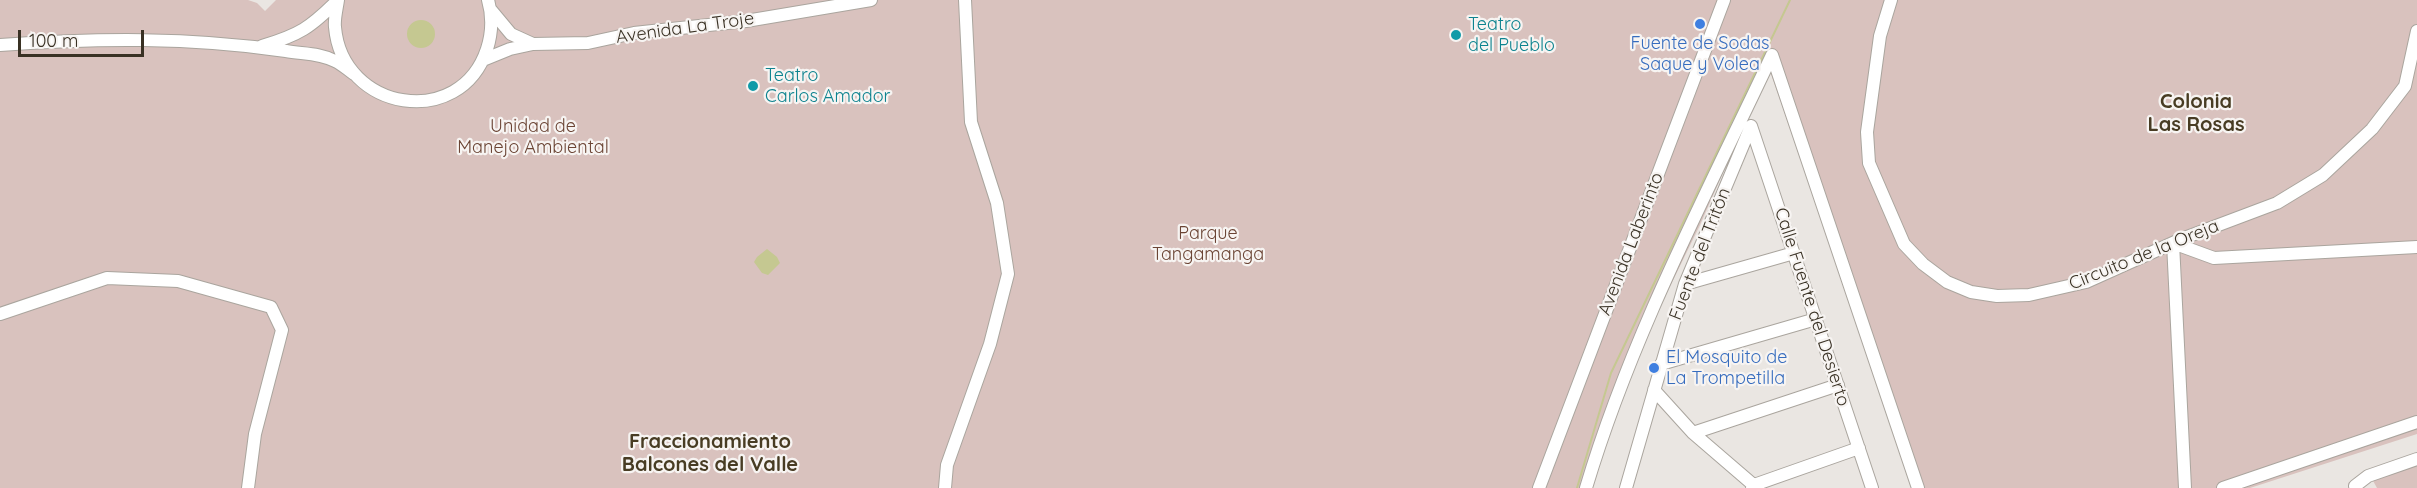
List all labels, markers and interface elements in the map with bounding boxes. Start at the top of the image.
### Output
street label: Avenida La Troje [614,8,756,48]
place label: Teatro del Pueblo [1468,14,1555,57]
marker: Fuente de Sodas Saque y Volea [1693,17,1707,31]
scale bar [21,18,147,56]
marker: Teatro del Pueblo [1449,28,1463,42]
text: 100 m [29,29,78,52]
place label: Fuente de Sodas Saque y Volea [1630,33,1770,76]
place label: Teatro Carlos Amador [765,65,890,107]
marker: Teatro Carlos Amador [746,79,760,93]
district label: Colonia Las Rosas [2147,90,2245,137]
park label: Unidad de Manejo Ambiental [457,116,609,158]
street label: Avenida Laberinto [1594,169,1668,319]
street label: Fuente del Tritón [1665,185,1735,323]
street label: Calle Fuente del Desierto [1770,205,1854,409]
street label: Circuito de la Oreja [2066,215,2222,295]
park label: Parque Tangamanga [1152,223,1264,266]
place label: El Mosquito de La Trompetilla [1666,347,1787,389]
marker: El Mosquito de La Trompetilla [1647,361,1661,375]
district label: Fraccionamiento Balcones del Valle [622,430,798,477]

